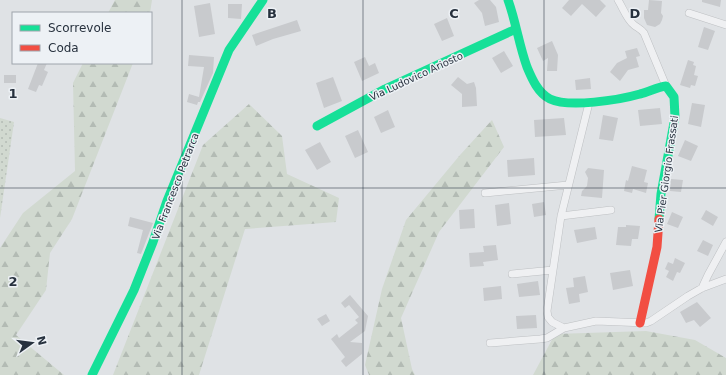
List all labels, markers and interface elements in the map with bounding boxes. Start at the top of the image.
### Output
text: B [267,6,277,21]
text: C [449,6,459,21]
text: D [630,6,641,21]
legend [12,12,152,64]
text: Scorrevole [48,21,112,35]
text: Coda [48,41,79,55]
street label: Via Ludovico Ariosto [368,50,465,103]
text: 1 [8,86,18,101]
street label: Via Pier Giorgio Frassati [653,115,680,233]
street label: Via Francesco Petrarca [150,131,201,241]
text: 2 [8,274,18,289]
north arrow [12,323,52,363]
text: N [34,335,49,347]

